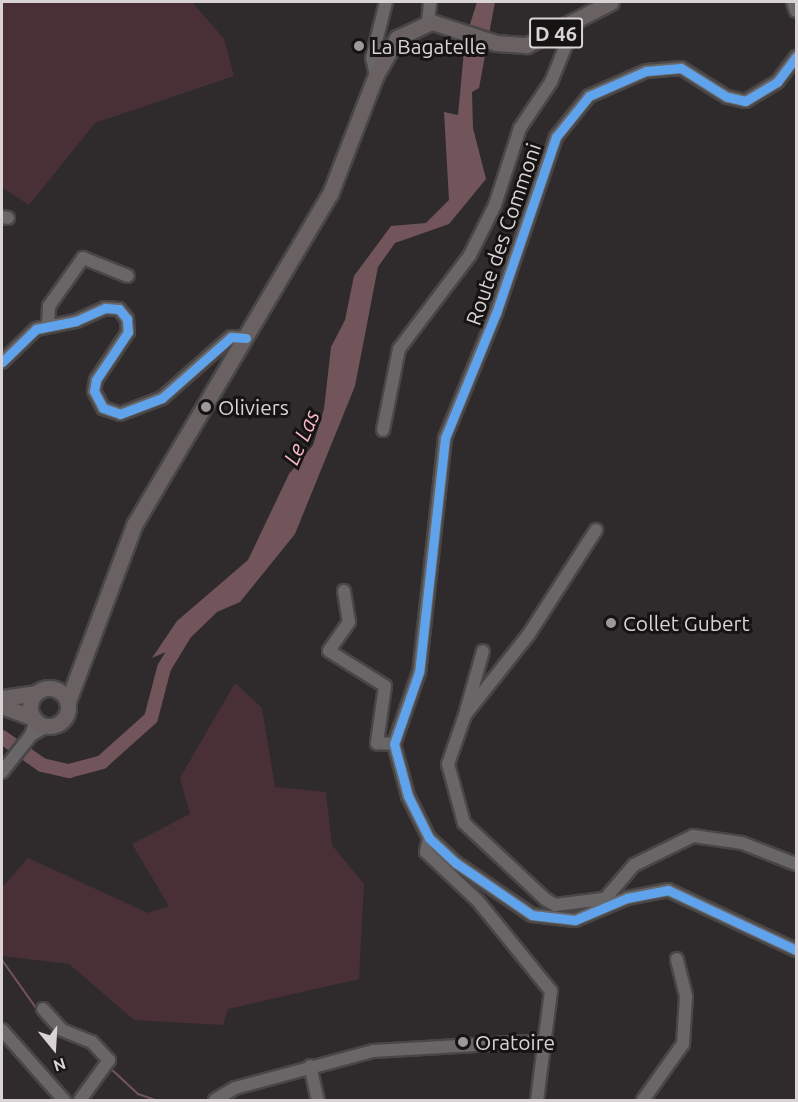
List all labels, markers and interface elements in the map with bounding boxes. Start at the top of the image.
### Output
road number: D 46 [529,16,583,50]
place label: La Bagatelle [371,33,487,59]
marker: La Bagatelle [352,39,366,53]
street label: Route des Commoni [460,140,546,328]
place label: Oliviers [218,394,289,420]
marker: Oliviers [199,400,213,414]
water label: Le Las [277,406,325,468]
place label: Collet Gubert [623,610,750,636]
marker: Collet Gubert [604,616,618,630]
north arrow [24,1018,84,1078]
place label: Oratoire [475,1029,555,1055]
marker: Oratoire [456,1035,470,1049]
text: N [51,1055,68,1076]

